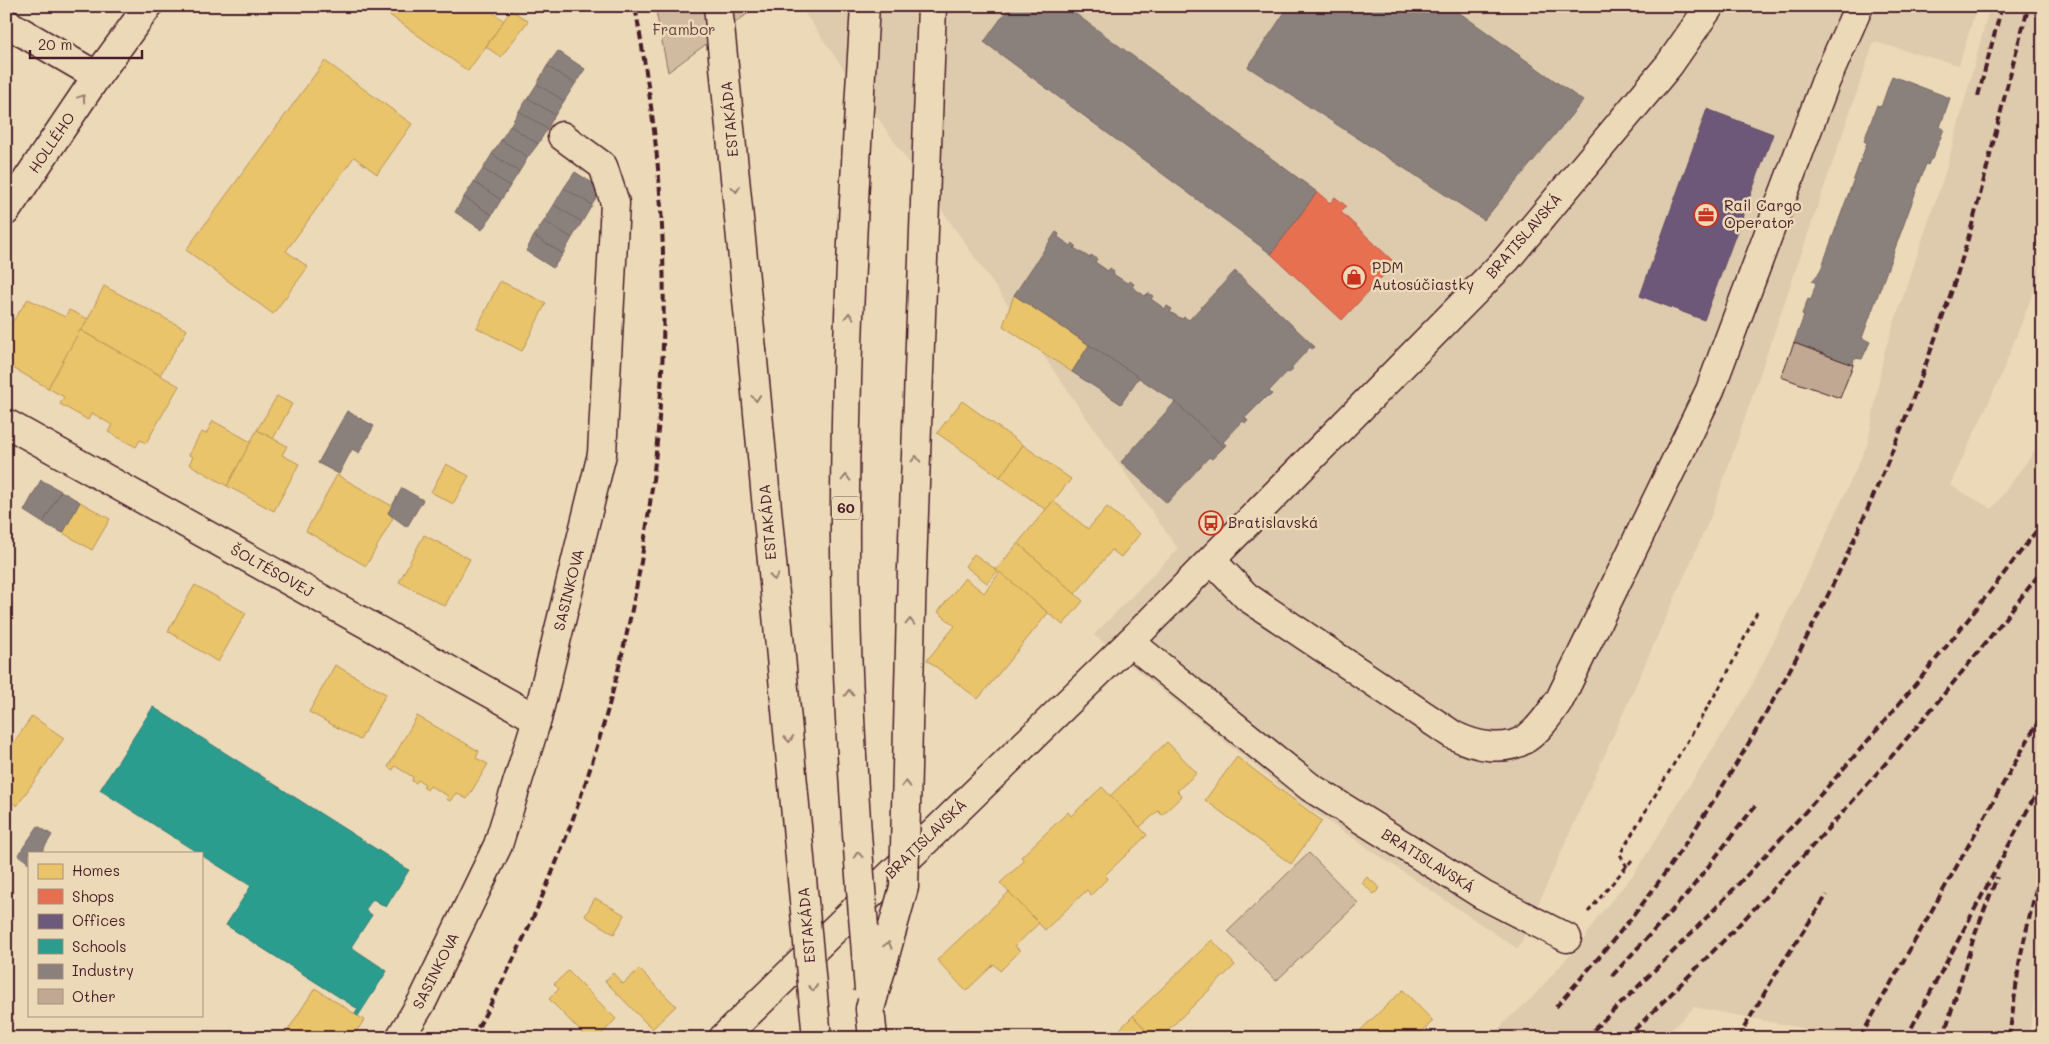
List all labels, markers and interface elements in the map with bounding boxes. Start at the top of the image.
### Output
park label: Frambor [652,19,716,39]
scale bar [30,28,142,60]
text: 20 m [38,34,72,54]
street label: ESTAKÁDA [716,80,742,158]
one-way arrow [76,94,85,103]
street label: HOLLÉHO [23,108,79,177]
one-way arrow [731,185,742,193]
street label: BRATISLAVSKÁ [1481,189,1566,282]
place label: Rail Cargo Operator [1724,195,1801,232]
office icon: Rail Cargo Operator [1693,202,1719,228]
place label: PDM Autosúčiastky [1372,257,1474,294]
shop icon: PDM Autosúčiastky [1341,264,1367,290]
one-way arrow [843,311,854,319]
one-way arrow [751,394,762,402]
one-way arrow [910,455,921,463]
one-way arrow [841,474,851,482]
street label: ESTAKÁDA [754,483,780,561]
road number: 60 [832,496,860,520]
bus stop icon: Bratislavská [1198,510,1224,536]
place label: Bratislavská [1228,512,1318,532]
street label: ŠOLTÉSOVEJ [227,539,318,602]
street label: SASINKOVA [548,547,588,633]
one-way arrow [768,574,779,582]
one-way arrow [905,618,916,626]
one-way arrow [844,689,855,697]
one-way arrow [783,735,794,743]
one-way arrow [901,780,911,788]
street label: BRATISLAVSKÁ [880,794,970,882]
street label: BRATISLAVSKÁ [1378,824,1479,897]
one-way arrow [852,851,863,859]
legend [28,852,202,1016]
text: Homes [72,860,120,880]
text: Shops [72,886,114,906]
street label: ESTAKÁDA [793,886,819,964]
text: Offices [72,910,126,930]
street label: SASINKOVA [407,929,463,1012]
text: Schools [72,936,127,956]
one-way arrow [882,940,893,949]
text: Industry [72,960,134,980]
one-way arrow [807,984,818,992]
text: Other [72,986,116,1006]

